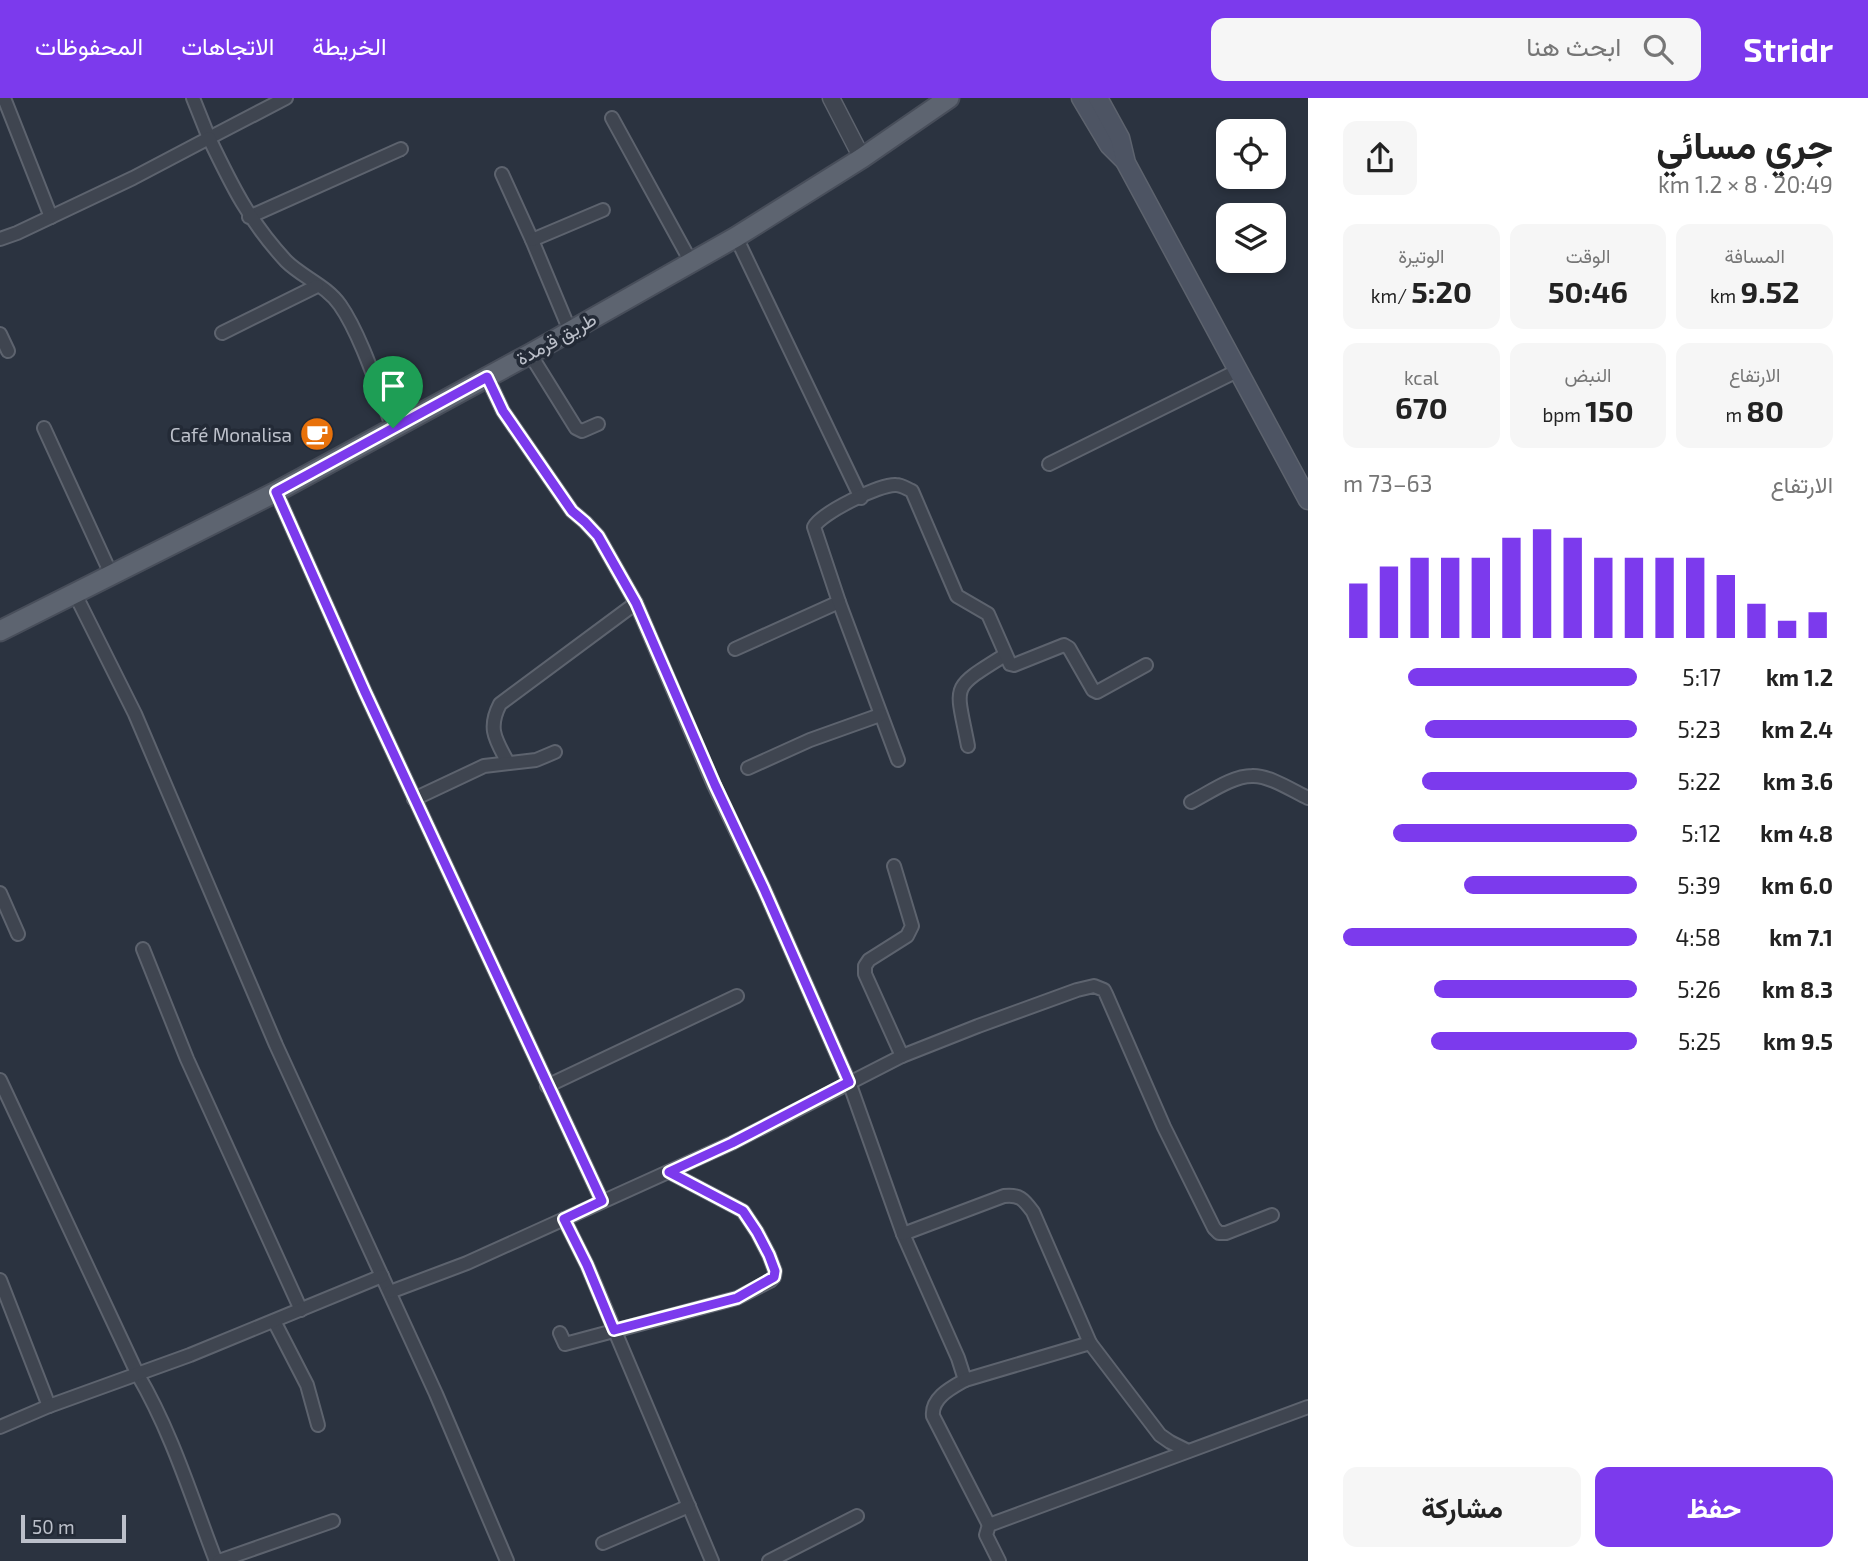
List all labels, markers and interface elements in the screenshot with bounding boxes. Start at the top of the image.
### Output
search box [1211,18,1701,81]
text: Stridr [1743,29,1833,69]
text: ابحث هنا [1526,30,1621,61]
icon: search [1639,30,1677,68]
text: المحفوظات [35,31,143,60]
text: الاتجاهات [181,31,274,60]
text: الخريطة [312,31,387,60]
map controls [1216,119,1286,273]
button: locate [1216,119,1286,189]
button: share [1343,121,1417,195]
text: جري مسائي [1656,121,1833,167]
text: 20:49 · 8 × 1.2 km [1658,170,1833,198]
button: layers [1216,203,1286,273]
text: الوتيرة [1398,244,1445,267]
text: الوقت [1566,244,1610,267]
text: المسافة [1725,244,1785,267]
text: 5:20 [1411,273,1472,309]
text: 50:46 [1548,273,1628,309]
text: 9.52 [1740,273,1799,309]
text: /km [1371,284,1411,307]
text: km [1710,284,1740,307]
street label: طريق قرمدة [512,307,601,370]
pin [363,356,423,428]
text: النبض [1565,363,1612,386]
text: الارتفاع [1729,363,1780,386]
text: kcal [1404,366,1439,389]
icon: arrive [374,367,412,405]
text: 670 [1395,389,1448,425]
text: 150 [1585,392,1634,428]
text: 80 [1746,392,1784,428]
text: bpm [1542,403,1585,426]
text: m [1725,403,1746,426]
cafe icon: Café Monalisa [298,415,336,453]
place label: Café Monalisa [170,423,292,446]
text: 63–73 m [1343,469,1432,497]
text: الارتفاع [1771,470,1833,498]
text: 5:17 [1682,663,1721,691]
text: 1.2 km [1766,663,1833,691]
text: 5:23 [1678,715,1721,743]
text: 2.4 km [1761,715,1833,743]
text: 5:22 [1677,767,1721,795]
text: 3.6 km [1763,767,1833,795]
text: 5:12 [1681,819,1721,847]
text: 4.8 km [1760,819,1833,847]
text: 5:39 [1677,871,1721,899]
text: 6.0 km [1761,871,1833,899]
text: 4:58 [1675,923,1721,951]
text: 7.1 km [1769,923,1833,951]
text: 5:26 [1677,975,1721,1003]
text: 8.3 km [1762,975,1833,1003]
text: 5:25 [1678,1027,1721,1055]
text: 9.5 km [1763,1027,1833,1055]
button: مشاركة [1343,1467,1581,1547]
button: حفظ [1595,1467,1833,1547]
scale bar [21,1512,126,1544]
text: 50 m [32,1515,75,1538]

